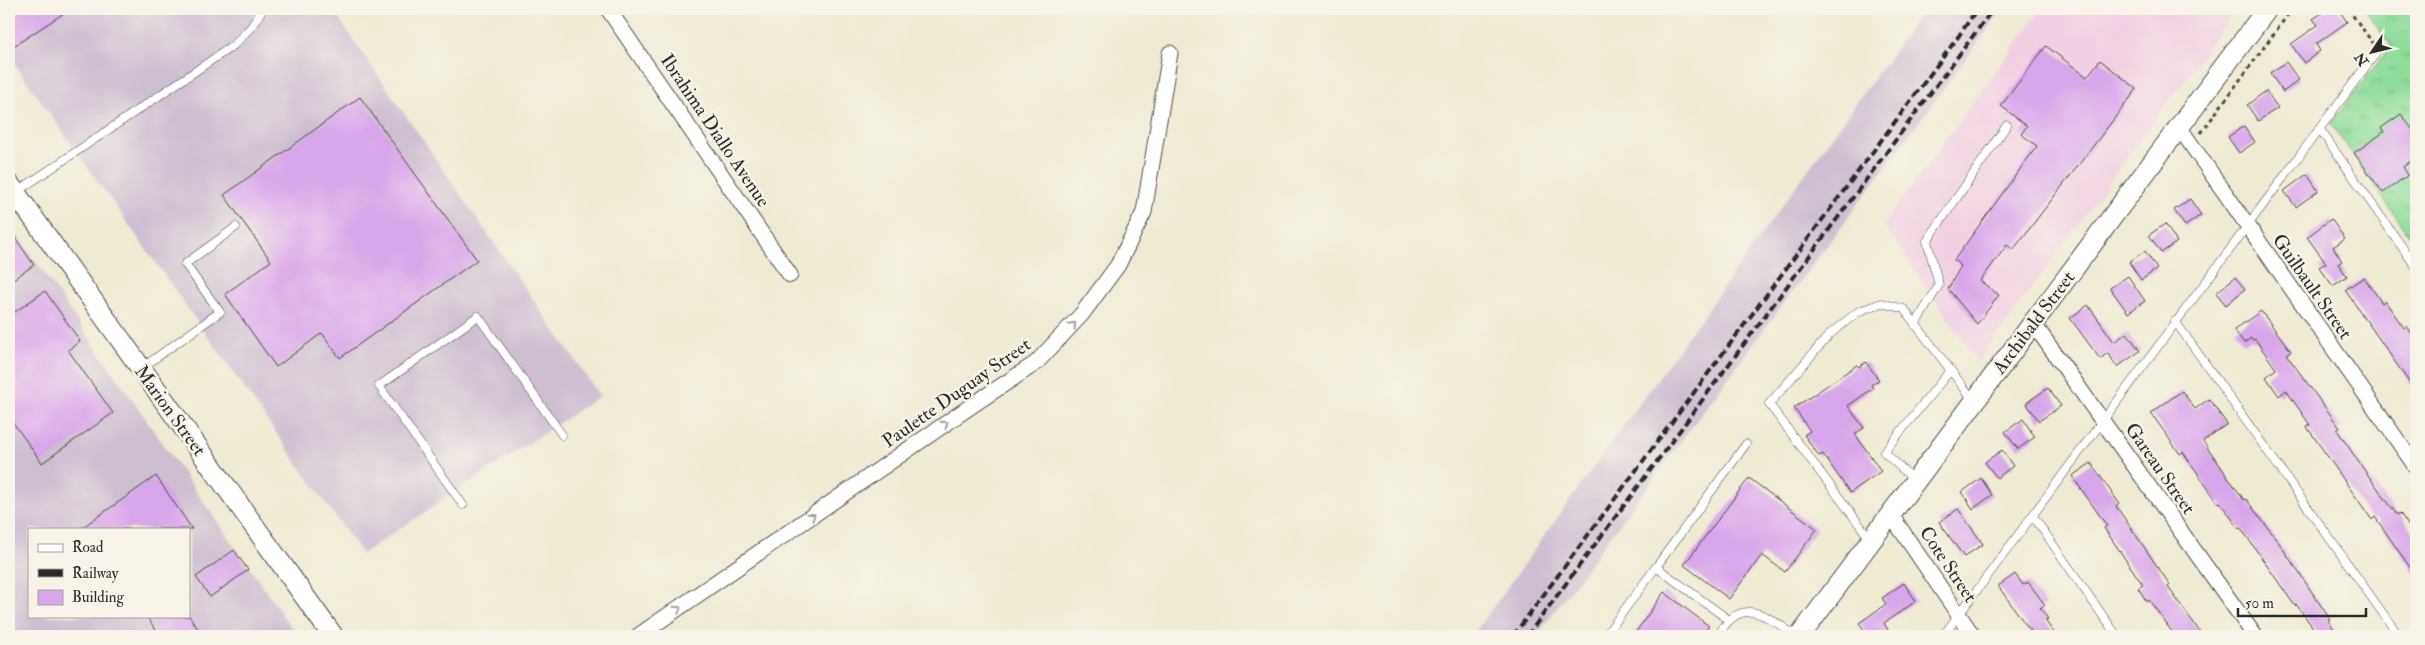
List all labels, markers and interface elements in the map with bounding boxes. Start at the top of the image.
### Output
north arrow [2348,28,2398,78]
street label: Ibrahima Diallo Avenue [655,49,775,212]
text: N [2351,49,2373,70]
street label: Guilbault Street [2267,229,2357,344]
street label: Archibald Street [1987,266,2080,380]
one-way arrow [1067,321,1076,330]
street label: Paulette Duguay Street [878,333,1035,453]
street label: Marion Street [129,360,211,461]
street label: Gareau Street [2120,418,2200,519]
one-way arrow [940,421,949,430]
one-way arrow [806,513,815,522]
street label: Cote Street [1914,522,1982,607]
legend [28,528,190,618]
text: Road [72,538,104,557]
text: Railway [72,564,119,583]
scale bar [2238,585,2365,617]
text: Building [72,588,124,607]
text: 50 m [2245,594,2274,613]
one-way arrow [672,606,682,615]

